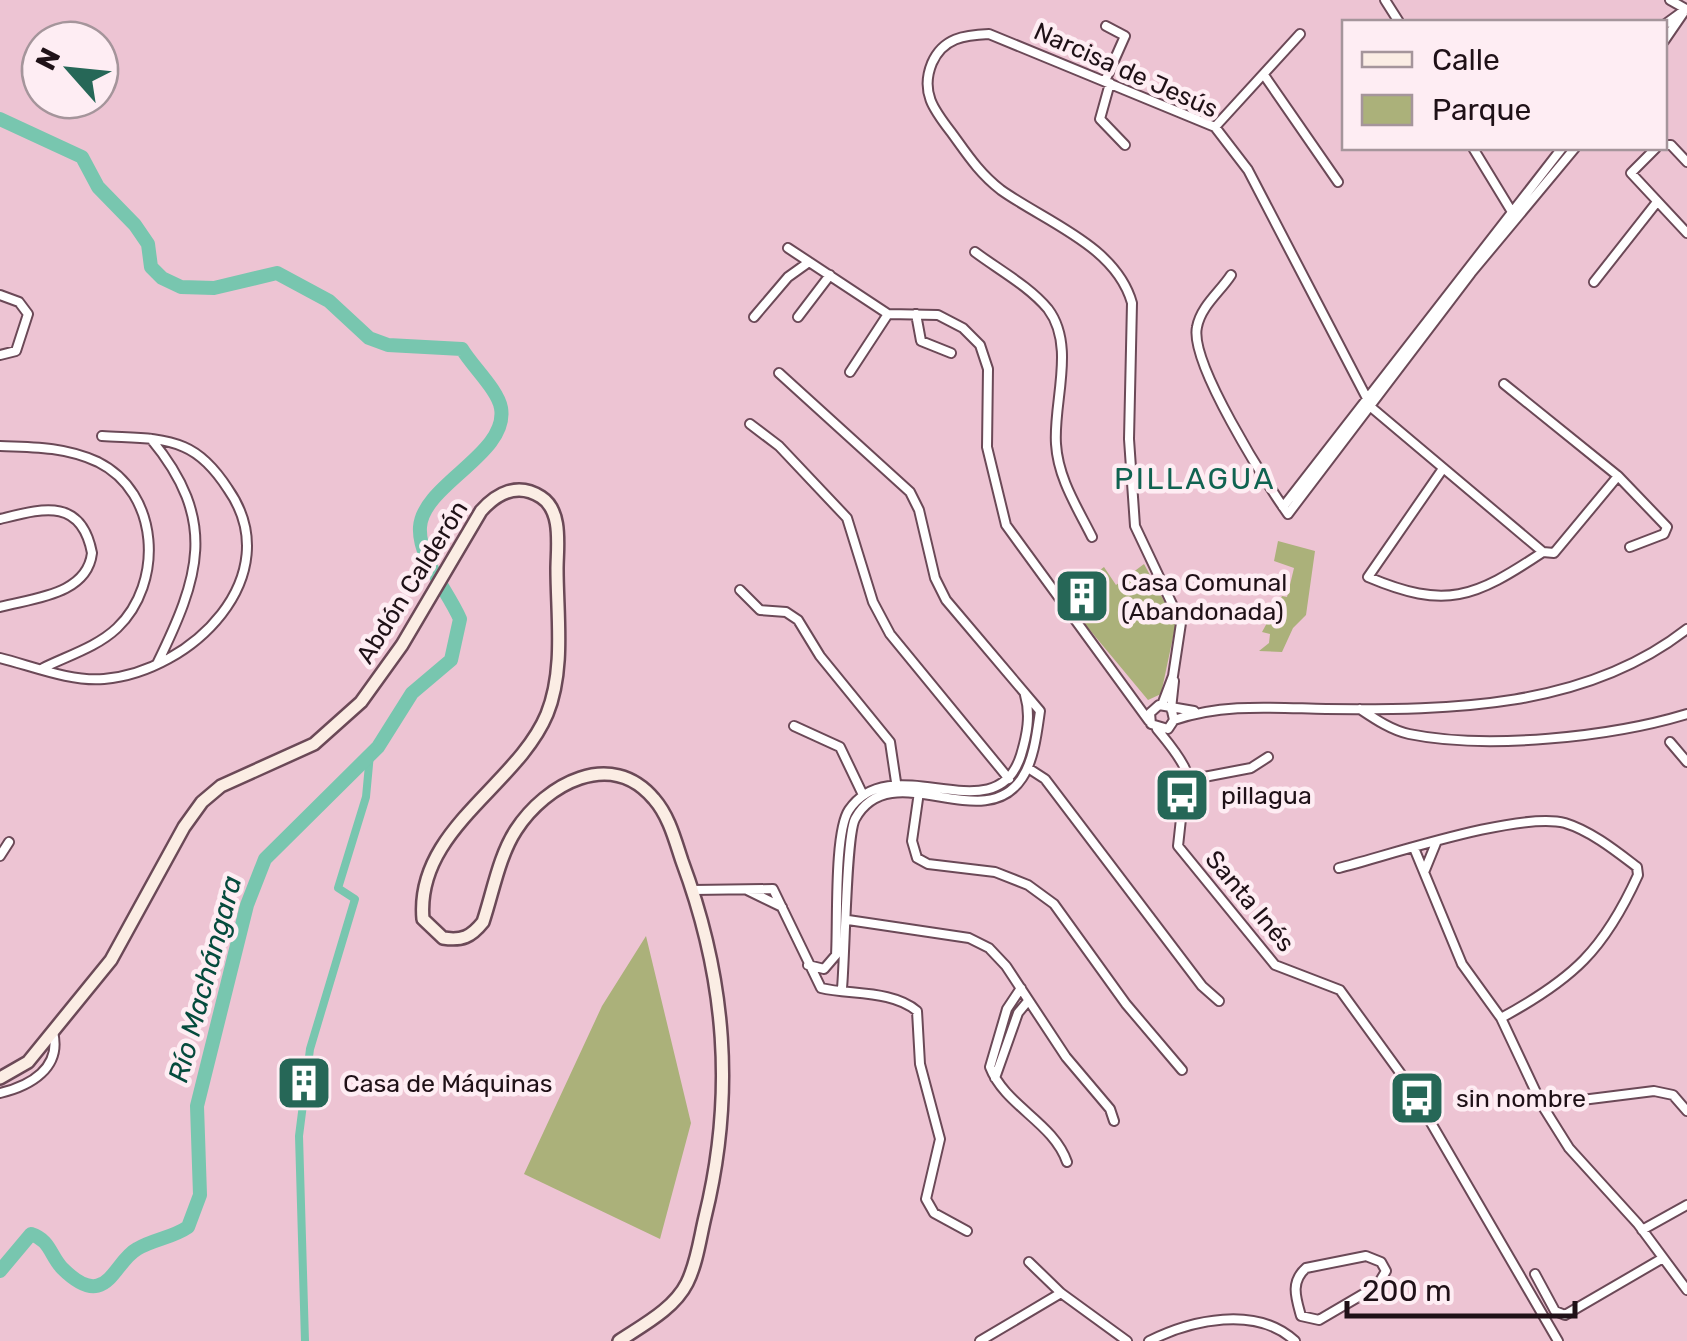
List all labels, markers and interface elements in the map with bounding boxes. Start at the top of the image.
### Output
street label: Narcisa de Jesús [1029,16,1223,124]
north arrow [20,20,120,120]
legend [1342,20,1667,150]
text: N [29,42,67,75]
text: Calle [1432,42,1500,78]
text: Parque [1432,92,1531,128]
district label: PILLAGUA [1114,461,1276,497]
street label: Abdón Calderón [350,495,474,669]
building icon: Casa Comunal (Abandonada) [1052,566,1112,626]
place label: Casa Comunal (Abandonada) [1121,568,1287,626]
bus stop icon: pillagua [1152,765,1212,825]
place label: pillagua [1221,781,1312,810]
street label: Santa Inés [1199,845,1301,957]
water label: Río Machángara [162,872,248,1086]
building icon: Casa de Máquinas [274,1053,334,1113]
bus stop icon: sin nombre [1387,1068,1447,1128]
place label: Casa de Máquinas [343,1069,552,1098]
place label: sin nombre [1456,1084,1586,1113]
scale bar [1347,1256,1574,1318]
text: 200 m [1362,1273,1452,1309]

